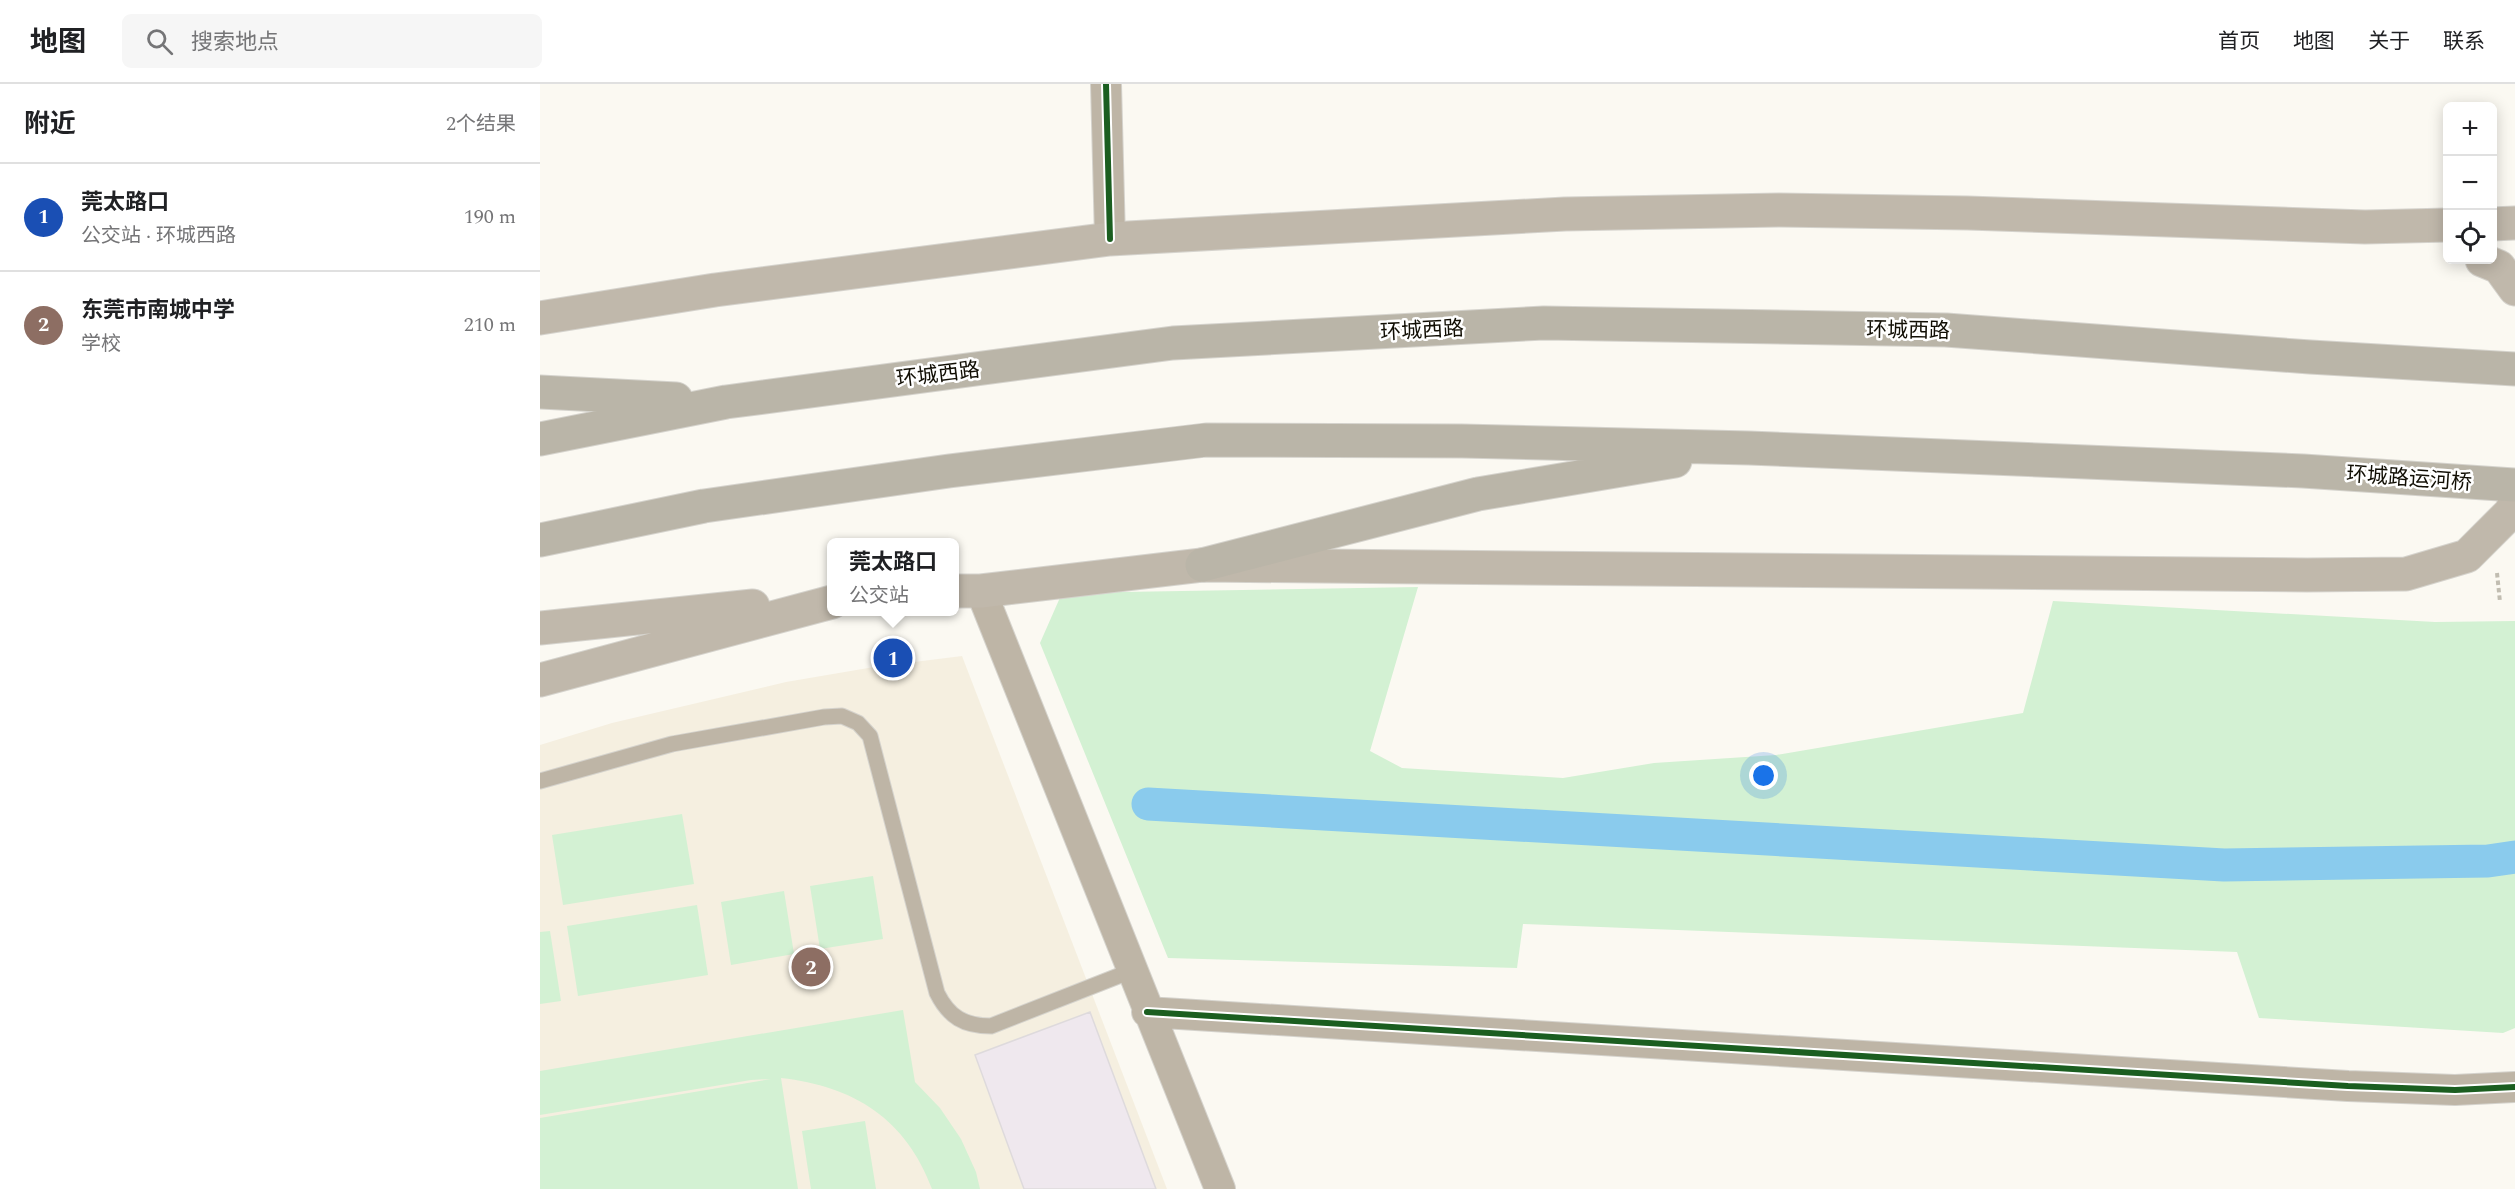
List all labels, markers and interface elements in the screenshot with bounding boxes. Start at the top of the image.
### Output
search box [122,14,542,68]
text: 地图 [30,21,86,64]
icon: search [143,25,176,58]
text: 搜索地点 [191,26,279,59]
text: 首页 [2218,26,2260,58]
text: 地图 [2293,26,2335,58]
text: 关于 [2368,26,2410,58]
text: 联系 [2443,26,2485,58]
map controls [2443,102,2497,264]
button: + [2443,102,2497,156]
text: 附近 [24,104,76,144]
text: 2个结果 [446,109,516,139]
button: − [2443,156,2497,210]
text: 莞太路口 [81,186,169,219]
text: 1 [38,202,49,232]
text: 190 m [464,202,516,232]
button: locate [2443,210,2497,264]
text: 公交站 · 环城西路 [81,221,236,251]
text: 东莞市南城中学 [81,294,235,327]
text: 2 [38,310,49,340]
text: 210 m [464,310,516,340]
street label: 环城西路 [1379,313,1465,349]
street label: 环城西路 [1866,314,1950,348]
text: 学校 [81,329,121,359]
street label: 环城西路 [894,354,982,396]
street label: 环城路运河桥 [2345,459,2473,499]
popup [827,538,959,616]
text: 莞太路口 [849,546,937,579]
text: 公交站 [849,581,909,611]
pin: 1 [874,636,912,680]
your location [1749,761,1778,790]
pin: 2 [792,944,830,990]

